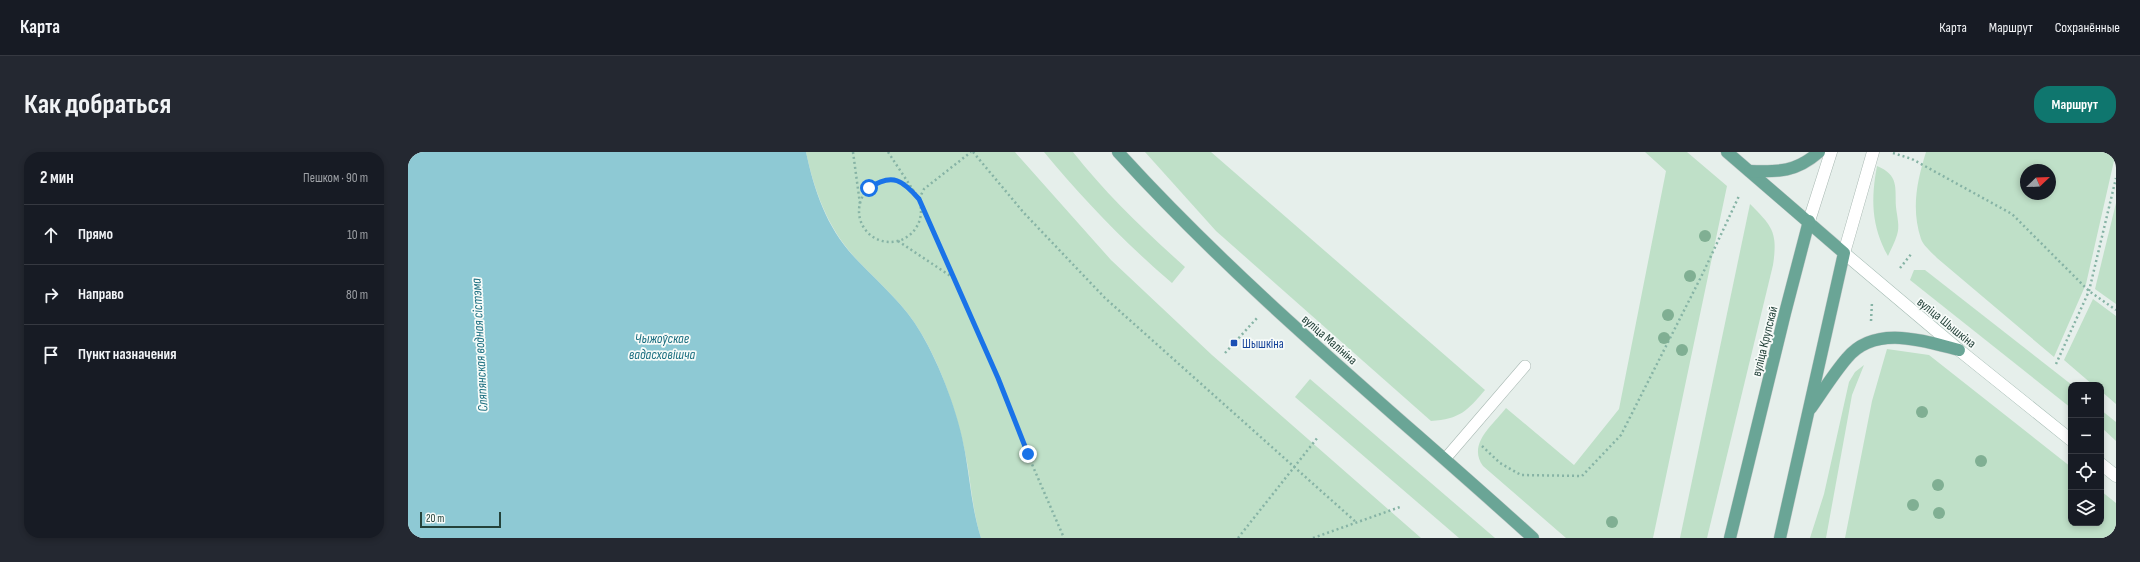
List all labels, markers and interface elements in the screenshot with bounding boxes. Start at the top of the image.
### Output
text: Карта [20,16,60,39]
text: Карта [1939,19,1967,36]
text: Маршрут [1989,19,2033,36]
text: Сохранённые [2055,19,2120,36]
button: Маршрут [2034,86,2116,123]
text: Как добраться [24,88,171,121]
north arrow [2020,164,2056,200]
text: 2 мин [40,168,74,188]
text: Пешком · 90 m [303,170,368,186]
route start [860,179,878,197]
icon: ahead [40,224,62,246]
text: Прямо [78,225,113,244]
text: 10 m [347,227,368,243]
water label: Сляпянская водная сістэма [467,277,491,412]
icon: right [40,284,62,306]
text: Направо [78,285,124,304]
text: 80 m [346,287,368,303]
street label: вуліца Шышкіна [1914,294,1979,351]
street label: вуліца Крупскай [1749,305,1781,378]
street label: вуліца Малініна [1298,311,1360,368]
water label: Чыжоўскае вадасховішча [629,330,696,363]
place label: Шышкіна [1242,336,1284,352]
marker: Шышкіна [1229,338,1239,348]
icon: arrive [40,344,62,366]
text: Пункт назначения [78,345,176,364]
map controls [2068,382,2104,526]
button: + [2068,382,2104,418]
button: − [2068,418,2104,454]
route end [1019,445,1037,463]
button: locate [2068,454,2104,490]
button: layers [2068,490,2104,526]
scale bar [420,510,501,529]
text: 20 m [426,512,444,525]

